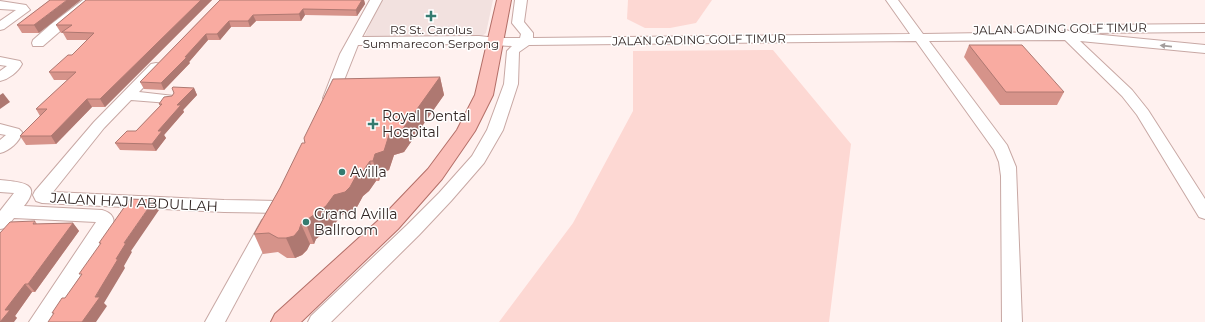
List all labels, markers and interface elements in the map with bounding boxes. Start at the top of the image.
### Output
marker: RS St. Carolus Summarecon Serpong [425,10,437,22]
street label: JALAN GADING GOLF TIMUR [972,19,1147,38]
place label: RS St. Carolus Summarecon Serpong [363,22,499,51]
street label: JALAN GADING GOLF TIMUR [611,30,786,49]
one-way arrow [1160,43,1172,50]
place label: Royal Dental Hospital [382,107,471,141]
marker: Royal Dental Hospital [367,118,379,130]
place label: Avilla [350,163,387,181]
marker: Avilla [337,167,347,177]
street label: JALAN HAJI ABDULLAH [49,189,218,215]
place label: Grand Avilla Ballroom [314,205,398,239]
marker: Grand Avilla Ballroom [301,217,311,227]

